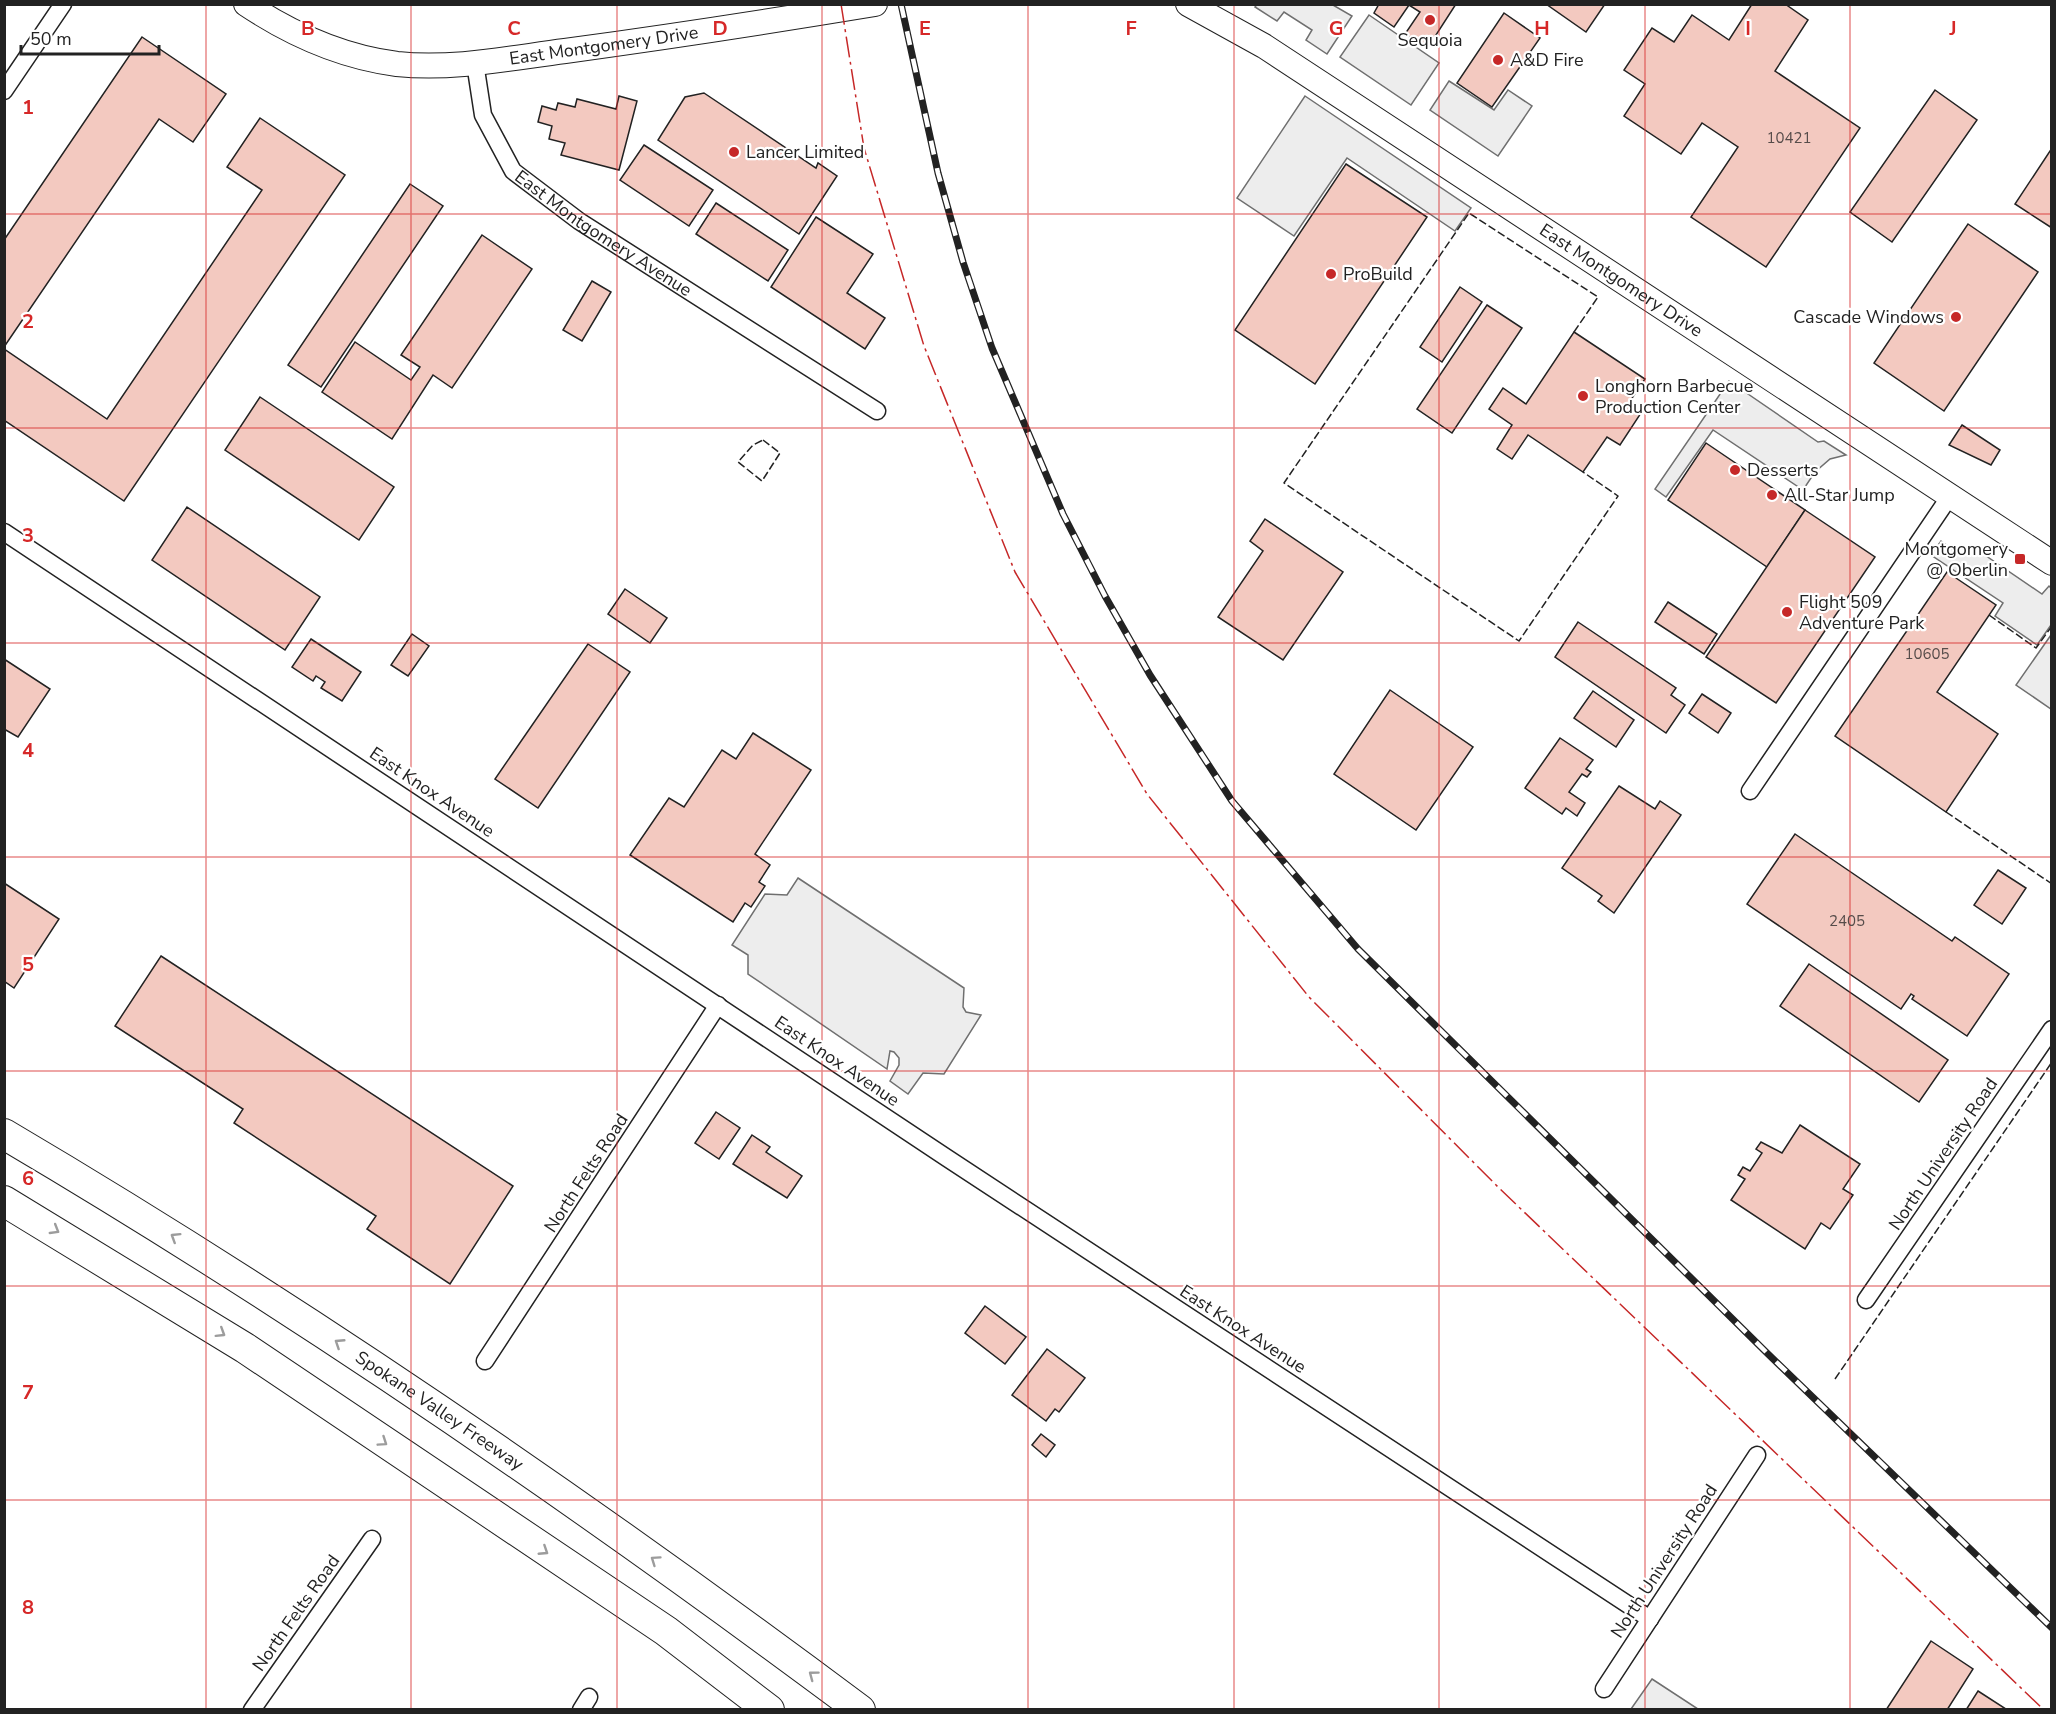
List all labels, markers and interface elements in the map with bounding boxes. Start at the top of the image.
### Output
marker: Sequoia [1423,13,1437,27]
text: B [301,15,315,42]
text: C [507,15,521,42]
text: D [712,15,728,42]
text: E [919,15,931,42]
text: F [1125,15,1137,42]
text: G [1329,15,1343,42]
text: H [1534,15,1550,42]
text: I [1745,15,1751,42]
text: J [1948,15,1957,42]
scale bar [21,18,159,56]
street label: East Montgomery Drive [508,20,700,71]
text: 50 m [30,27,72,51]
place label: Sequoia [1398,28,1462,52]
place label: A&D Fire [1510,48,1584,72]
marker: A&D Fire [1491,53,1505,67]
text: 1 [22,94,34,121]
house number: 10421 [1766,128,1812,148]
place label: Lancer Limited [746,140,864,164]
marker: Lancer Limited [727,145,741,159]
street label: East Montgomery Avenue [510,165,696,302]
street label: East Montgomery Drive [1535,218,1707,343]
place label: ProBuild [1343,262,1413,286]
marker: ProBuild [1324,267,1338,281]
place label: Cascade Windows [1793,305,1944,329]
text: 2 [22,308,34,335]
marker: Cascade Windows [1949,310,1963,324]
place label: Longhorn Barbecue Production Center [1595,374,1753,419]
marker: Longhorn Barbecue Production Center [1576,389,1590,403]
place label: Desserts [1747,458,1819,482]
marker: Desserts [1728,463,1742,477]
place label: All-Star Jump [1784,483,1895,507]
marker: All-Star Jump [1765,488,1779,502]
text: 3 [22,522,34,549]
place label: Montgomery @ Oberlin [1904,537,2009,582]
marker: Montgomery @ Oberlin [2013,552,2027,566]
place label: Flight 509 Adventure Park [1799,590,1925,635]
marker: Flight 509 Adventure Park [1780,605,1794,619]
house number: 10605 [1904,644,1950,664]
text: 4 [22,737,34,764]
street label: East Knox Avenue [365,741,499,843]
house number: 2405 [1829,911,1865,931]
text: 5 [22,951,34,978]
street label: East Knox Avenue [770,1010,904,1112]
street label: North University Road [1883,1073,2003,1235]
street label: North Felts Road [539,1109,633,1237]
text: 6 [22,1165,34,1192]
one-way arrow [49,1222,59,1234]
one-way arrow [171,1233,181,1245]
street label: East Knox Avenue [1175,1279,1311,1379]
one-way arrow [215,1325,225,1337]
one-way arrow [334,1339,345,1350]
street label: Spokane Valley Freeway [351,1345,529,1477]
text: 7 [22,1379,34,1406]
one-way arrow [376,1435,387,1446]
street label: North University Road [1605,1479,1723,1643]
one-way arrow [537,1544,548,1555]
street label: North Felts Road [247,1550,345,1676]
one-way arrow [651,1556,662,1567]
text: 8 [22,1594,34,1621]
one-way arrow [809,1671,820,1682]

